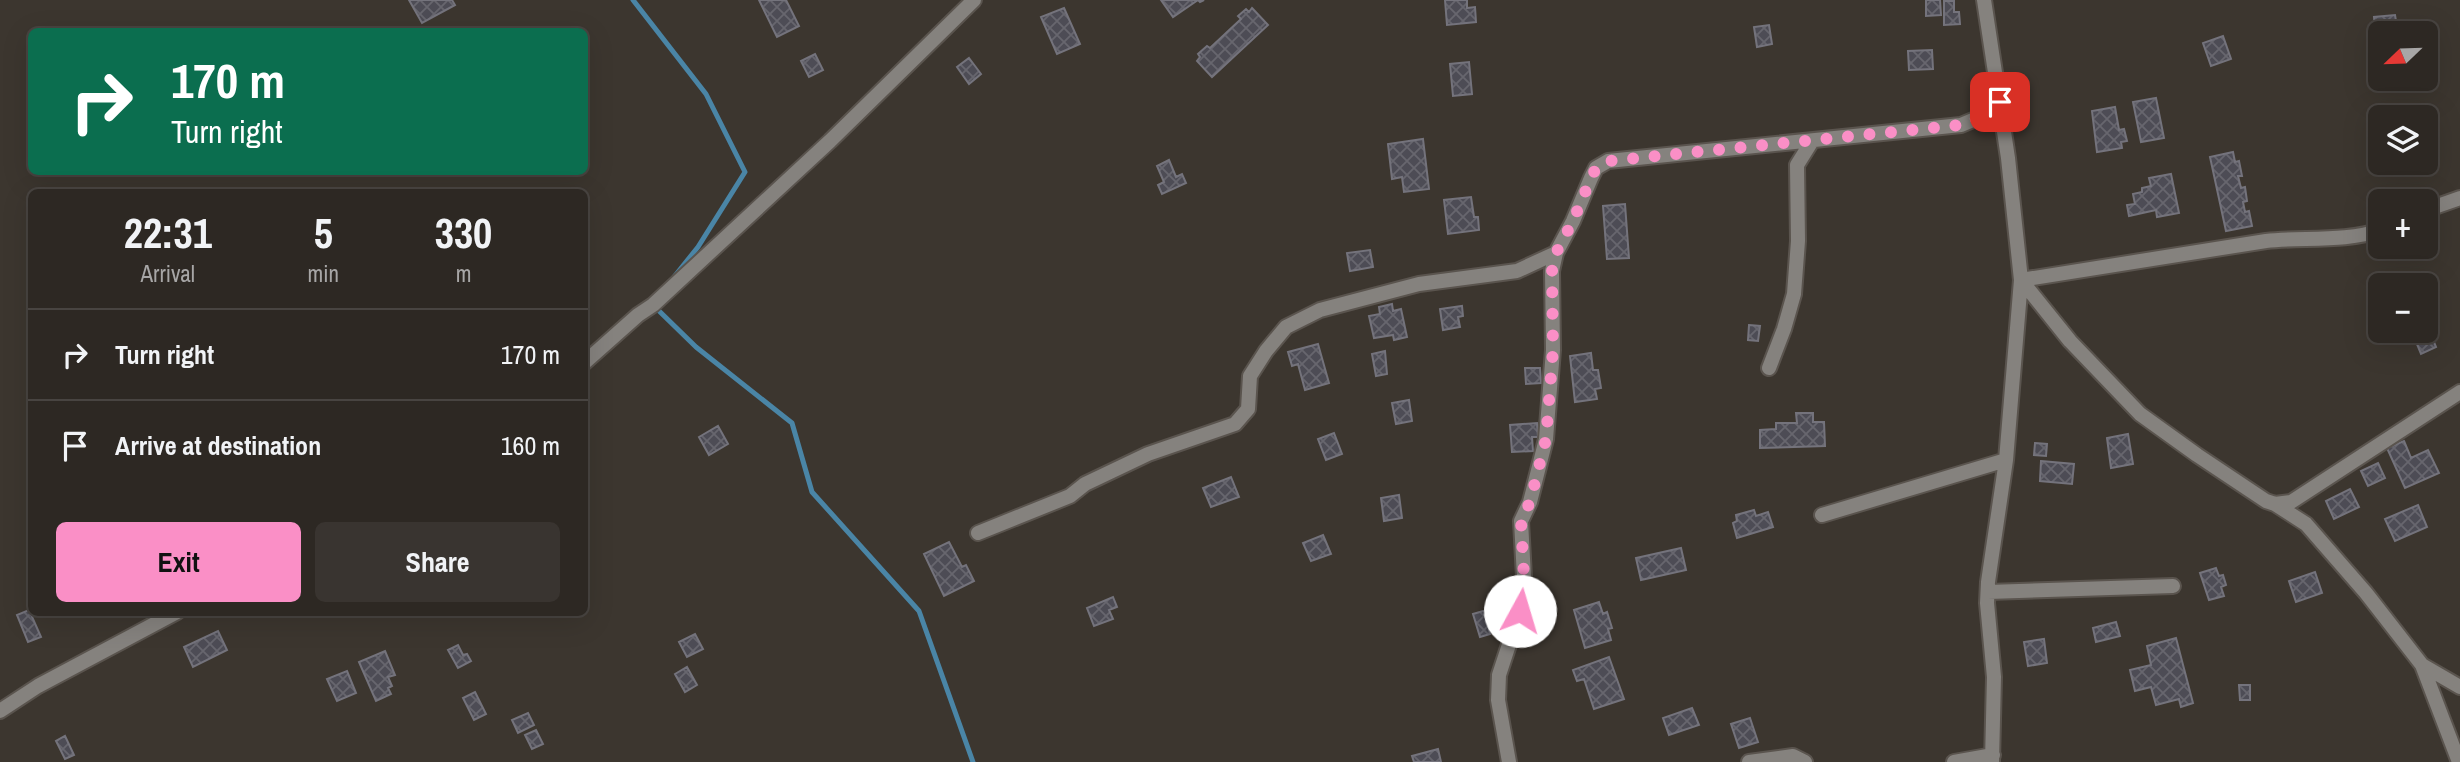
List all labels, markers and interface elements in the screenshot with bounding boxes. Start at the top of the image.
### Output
north arrow [2368,21,2438,91]
map controls [2368,21,2438,343]
text: 170 m [171,47,285,113]
icon: right [56,56,147,147]
pin [1970,72,2030,132]
icon: arrive [1981,83,2019,121]
button: layers [2368,105,2438,175]
text: Turn right [171,110,283,153]
button: + [2368,189,2438,259]
text: 22:31 [124,205,212,261]
text: 5 [314,205,333,261]
text: 330 [435,205,492,261]
text: Arrival [141,258,195,289]
text: min [308,258,339,289]
text: m [456,258,471,289]
button: − [2368,273,2438,343]
icon: right [56,336,94,374]
text: Turn right [115,337,214,372]
text: 170 m [501,337,560,372]
icon: arrive [56,427,94,465]
text: Arrive at destination [115,428,321,463]
text: 160 m [501,428,560,463]
button: Exit [56,522,301,602]
button: Share [315,522,560,602]
position arrow [1483,574,1557,648]

